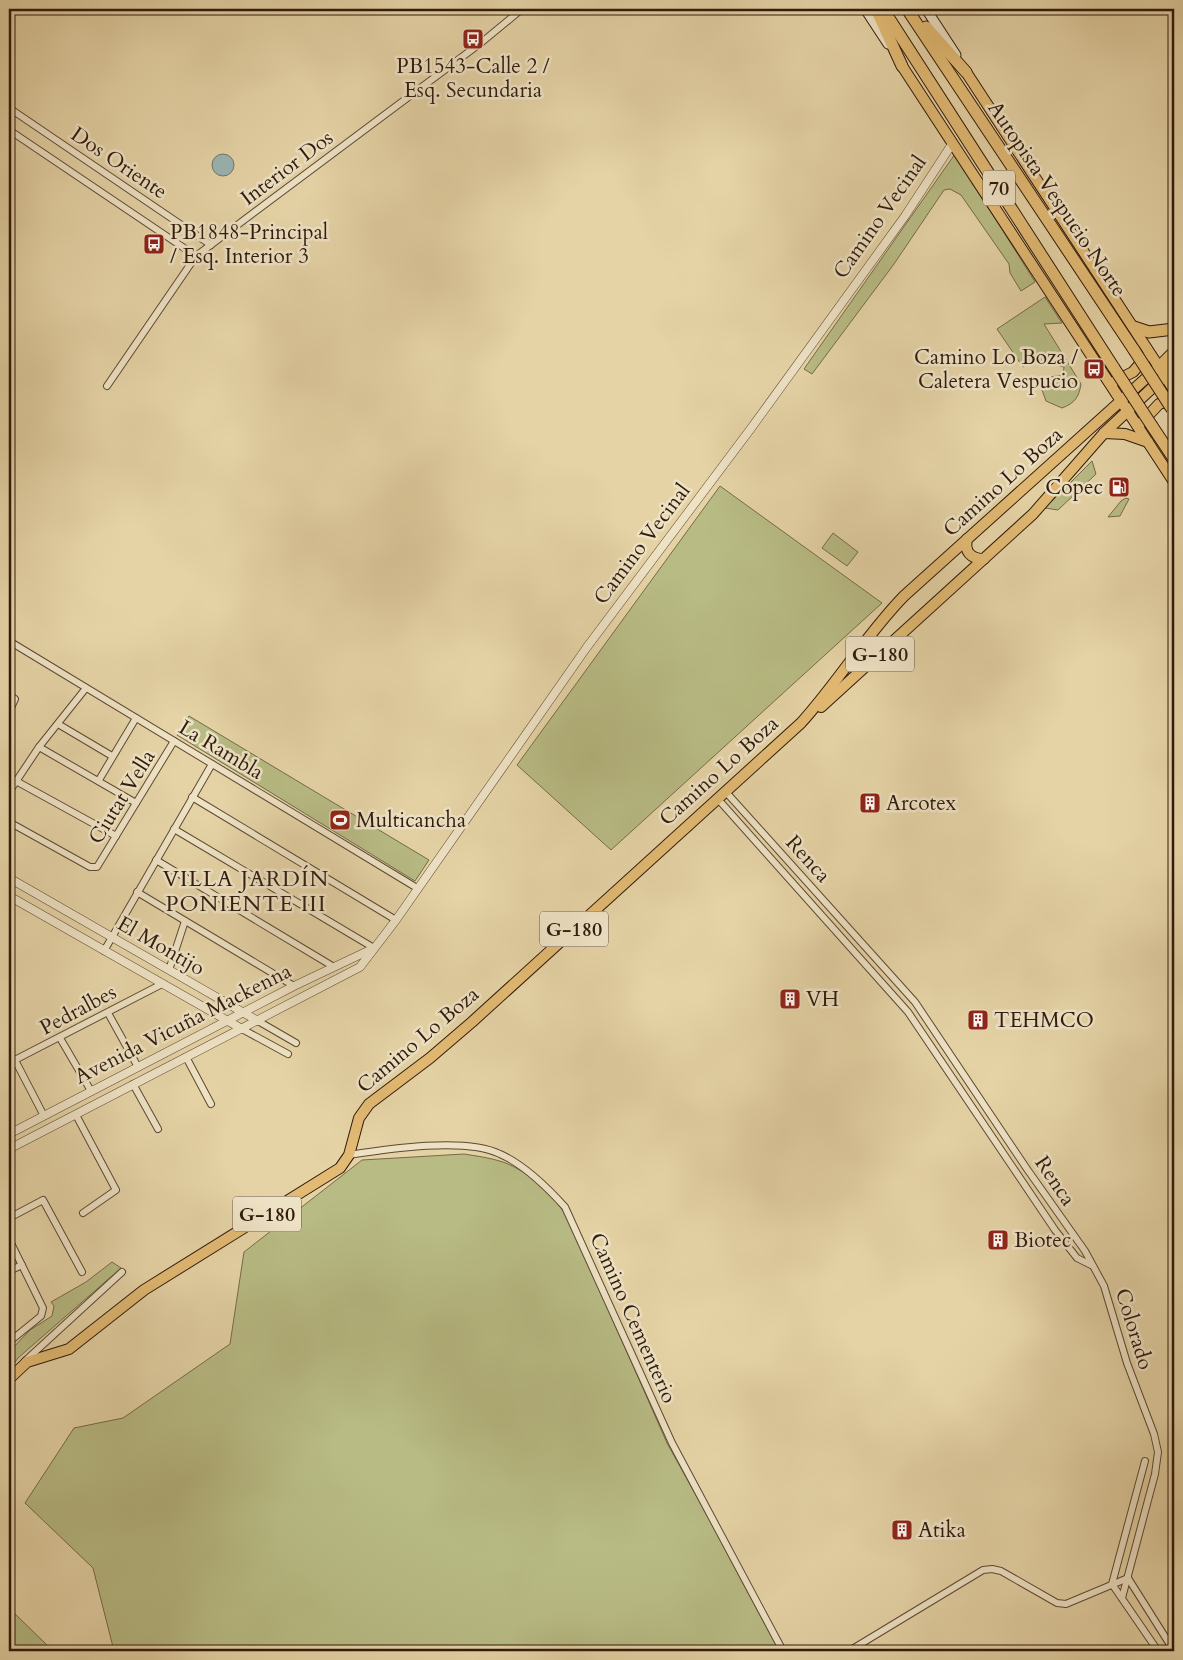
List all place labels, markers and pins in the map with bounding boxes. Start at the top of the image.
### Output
bus stop icon: PB1543-Calle 2 / Esq. Secundaria [461,27,485,51]
place label: PB1543-Calle 2 / Esq. Secundaria [396,52,550,105]
place label: PB1848-Principal / Esq. Interior 3 [170,218,328,271]
bus stop icon: PB1848-Principal / Esq. Interior 3 [142,232,166,256]
place label: Camino Lo Boza / Caletera Vespucio [914,343,1078,396]
bus stop icon: Camino Lo Boza / Caletera Vespucio [1082,357,1106,381]
place label: Copec [1045,473,1103,502]
fuel station icon: Copec [1107,475,1131,499]
place label: Arcotex [886,789,957,818]
building icon: Arcotex [858,791,882,815]
place label: Multicancha [356,806,466,835]
sports icon: Multicancha [328,808,352,832]
place label: VH [806,985,839,1014]
building icon: VH [778,987,802,1011]
place label: TEHMCO [994,1006,1094,1035]
building icon: TEHMCO [966,1008,990,1032]
place label: Biotec [1014,1226,1071,1255]
building icon: Biotec [986,1228,1010,1252]
place label: Atika [918,1516,966,1545]
building icon: Atika [890,1518,914,1542]

